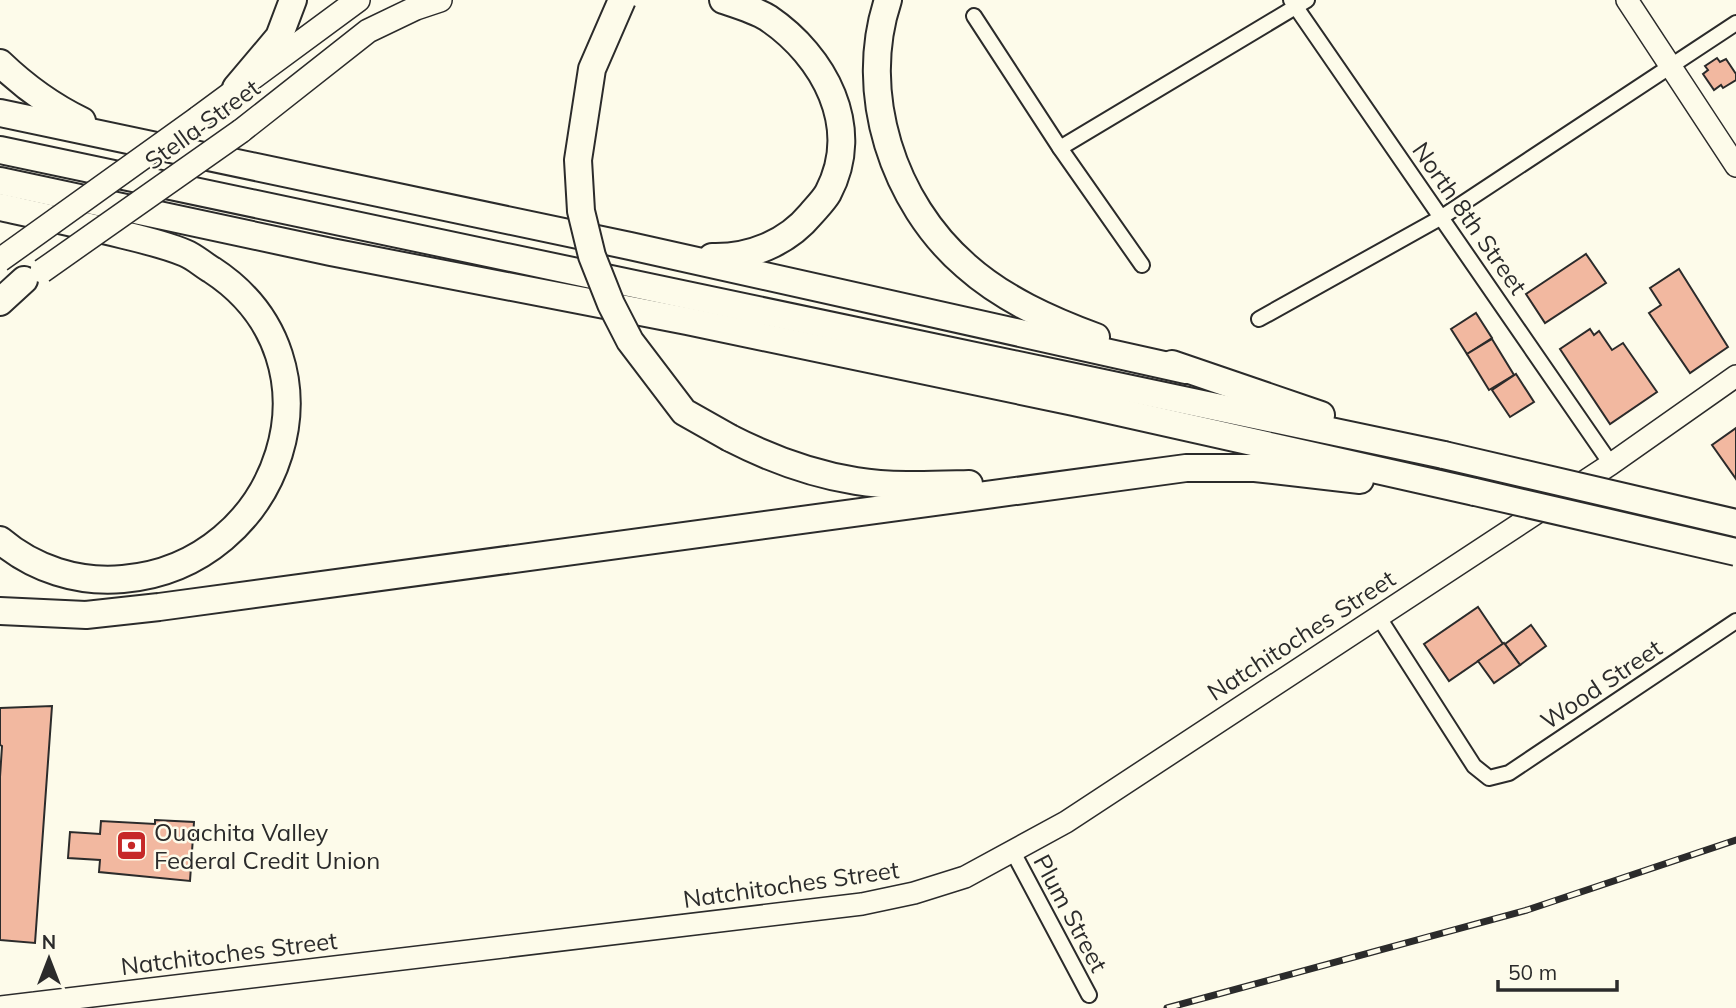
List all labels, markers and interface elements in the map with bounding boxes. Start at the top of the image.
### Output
street label: Stella Street [139,72,265,176]
street label: North 8th Street [1406,136,1534,300]
street label: Natchitoches Street [1202,563,1400,707]
street label: Wood Street [1535,632,1667,736]
place label: Ouachita Valley Federal Credit Union [154,817,380,875]
bank icon: Ouachita Valley Federal Credit Union [114,829,148,863]
street label: Plum Street [1028,849,1114,977]
street label: Natchitoches Street [681,854,901,914]
north arrow [14,924,84,994]
street label: Natchitoches Street [119,925,339,981]
text: N [42,930,56,954]
scale bar [1498,948,1617,992]
text: 50 m [1508,959,1557,985]

